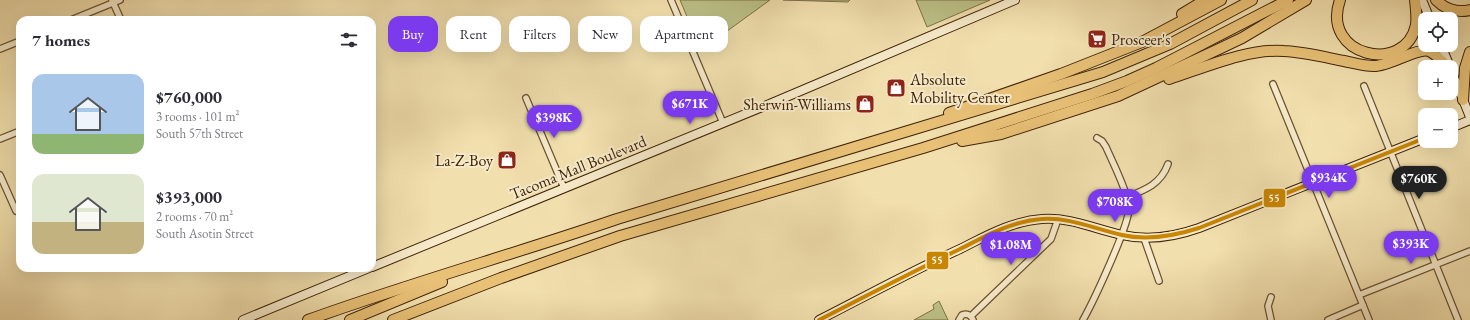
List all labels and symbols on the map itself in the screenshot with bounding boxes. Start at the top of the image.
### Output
supermarket icon: Prosceer's [1086,28,1108,50]
place label: Prosceer's [1111,29,1171,50]
place label: Absolute Mobility Center [909,69,1010,108]
shop icon: Absolute Mobility Center [885,77,907,99]
pin: $671K [662,91,718,125]
shop icon: Sherwin-Williams [854,93,876,115]
place label: Sherwin-Williams [743,94,851,115]
pin: $398K [526,105,582,139]
street label: Tacoma Mall Boulevard [507,130,650,204]
shop icon: La-Z-Boy [496,149,518,171]
place label: La-Z-Boy [435,150,494,171]
pin: $934K [1301,165,1357,199]
pin: $760K [1391,166,1447,200]
line badge: 55 [1263,188,1286,208]
pin: $708K [1087,189,1143,223]
text: 55 [1268,191,1280,205]
pin: $393K [1383,231,1439,265]
pin: $1.08M [978,232,1044,266]
line badge: 55 [926,251,949,270]
text: 55 [931,253,943,267]

